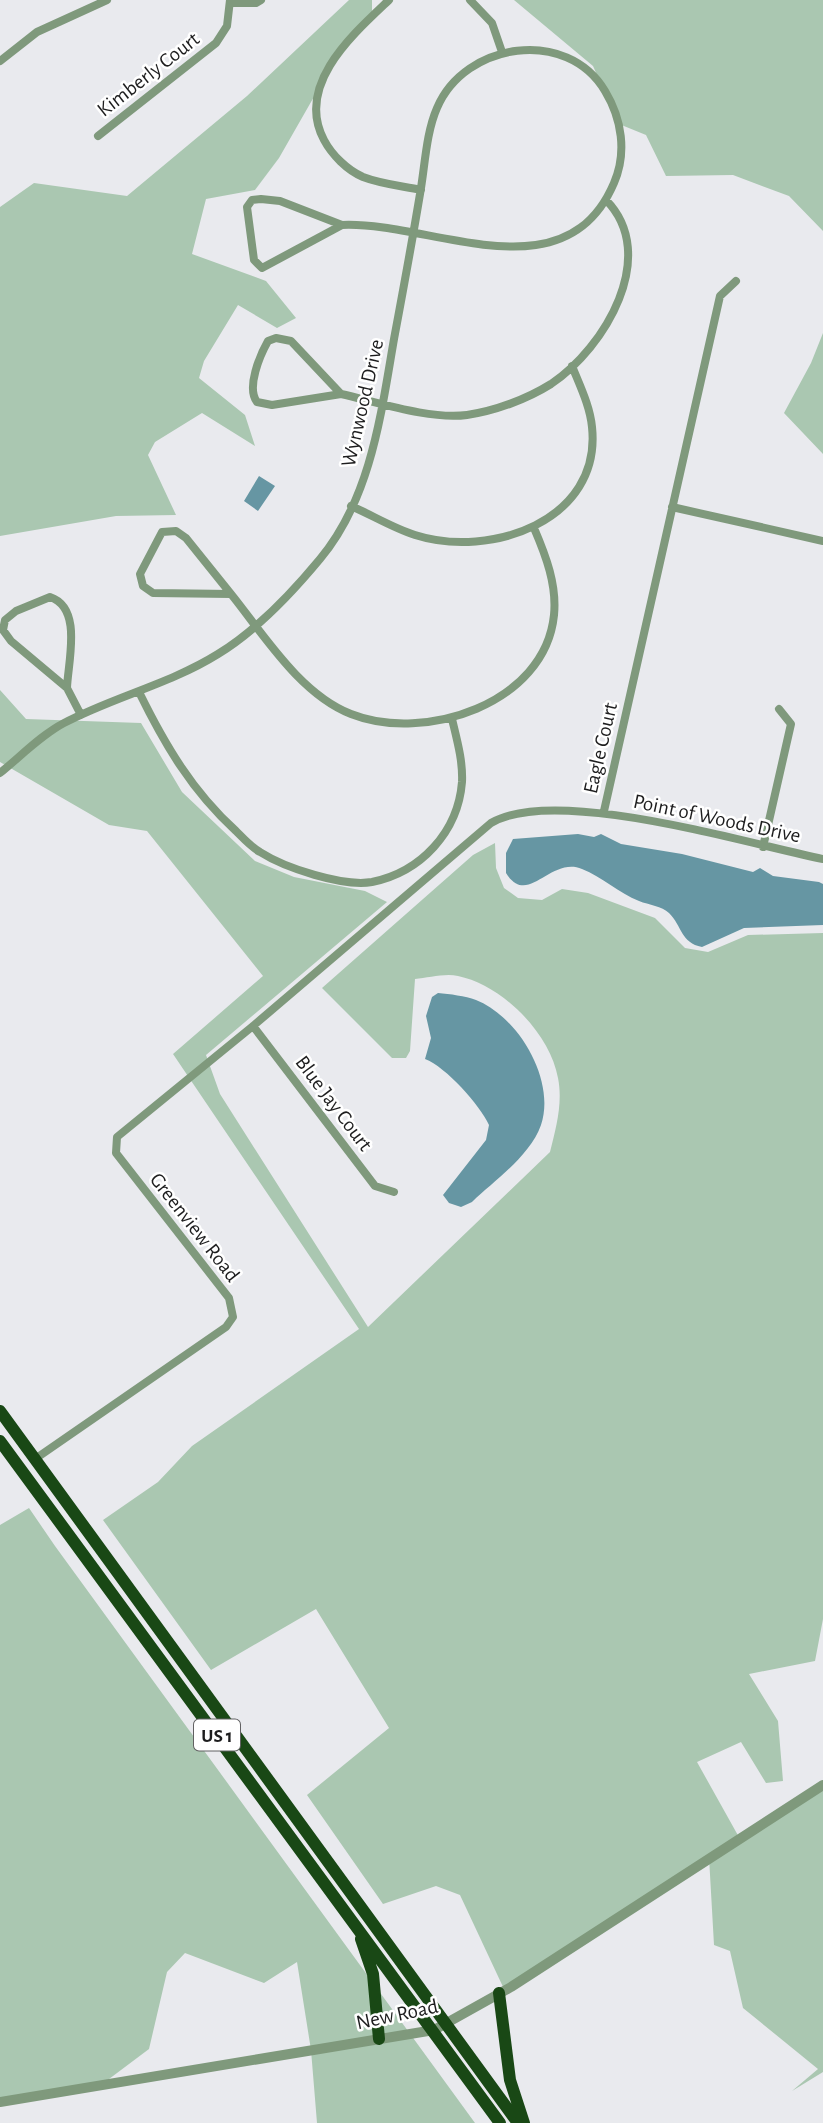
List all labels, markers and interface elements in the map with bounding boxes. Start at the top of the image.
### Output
street label: Kimberly Court [93,28,203,121]
street label: Wynwood Drive [338,337,387,469]
street label: Eagle Court [580,700,621,796]
street label: Point of Woods Drive [631,791,802,846]
street label: Blue Jay Court [291,1052,376,1155]
street label: Greenview Road [146,1169,244,1286]
road number: US 1 [194,1720,240,1750]
street label: New Road [354,1996,440,2033]

